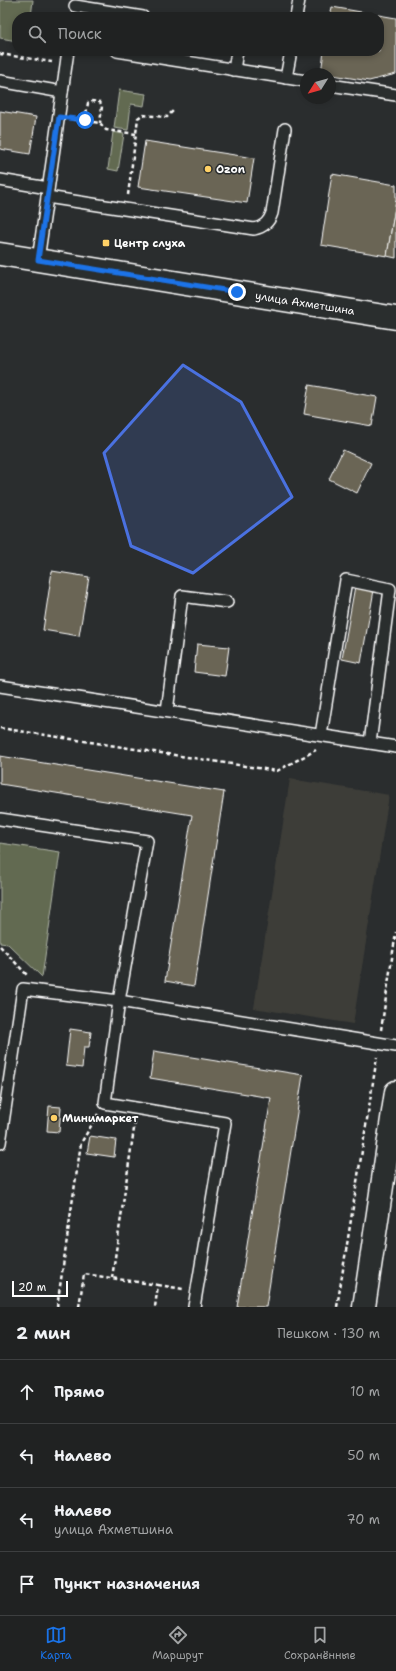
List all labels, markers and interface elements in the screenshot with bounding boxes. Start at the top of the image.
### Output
search box [12,12,384,56]
icon: search [26,23,48,45]
text: Поиск [58,24,102,44]
north arrow [300,68,336,104]
route start [76,111,94,129]
place label: Ozon [216,162,246,177]
marker: Ozon [203,164,213,174]
place label: Центр слуха [114,236,186,251]
marker: Центр слуха [101,238,111,248]
route end [228,283,246,301]
street label: улица Ахметшина [254,288,356,319]
place label: Минимаркет [62,1111,139,1126]
marker: Минимаркет [49,1113,59,1123]
scale bar [12,1279,68,1298]
text: 20 m [18,1280,46,1295]
text: 2 мин [16,1322,71,1344]
text: Пешком · 130 m [277,1325,380,1342]
icon: ahead [16,1381,38,1403]
text: Прямо [54,1382,104,1402]
text: 10 m [350,1383,380,1400]
icon: left [16,1445,38,1467]
text: Налево [54,1446,112,1466]
text: 50 m [347,1447,380,1464]
text: Налево [54,1501,112,1521]
icon: left [16,1509,38,1531]
text: 70 m [346,1511,380,1528]
text: улица Ахметшина [54,1521,173,1538]
icon: arrive [16,1573,38,1595]
text: Пункт назначения [54,1574,200,1594]
tab: Карта [40,1624,72,1663]
tab: Маршрут [152,1624,203,1663]
tab: Сохранённые [284,1624,356,1663]

